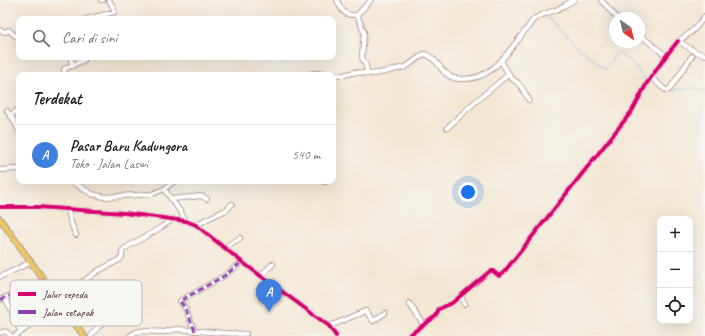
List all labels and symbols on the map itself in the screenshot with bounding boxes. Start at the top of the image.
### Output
north arrow [609,12,645,48]
your location [458,182,478,202]
pin: A [256,279,282,312]
legend [10,280,142,326]
text: Jalur sepeda [42,287,88,301]
text: Jalan setapak [42,305,94,319]

